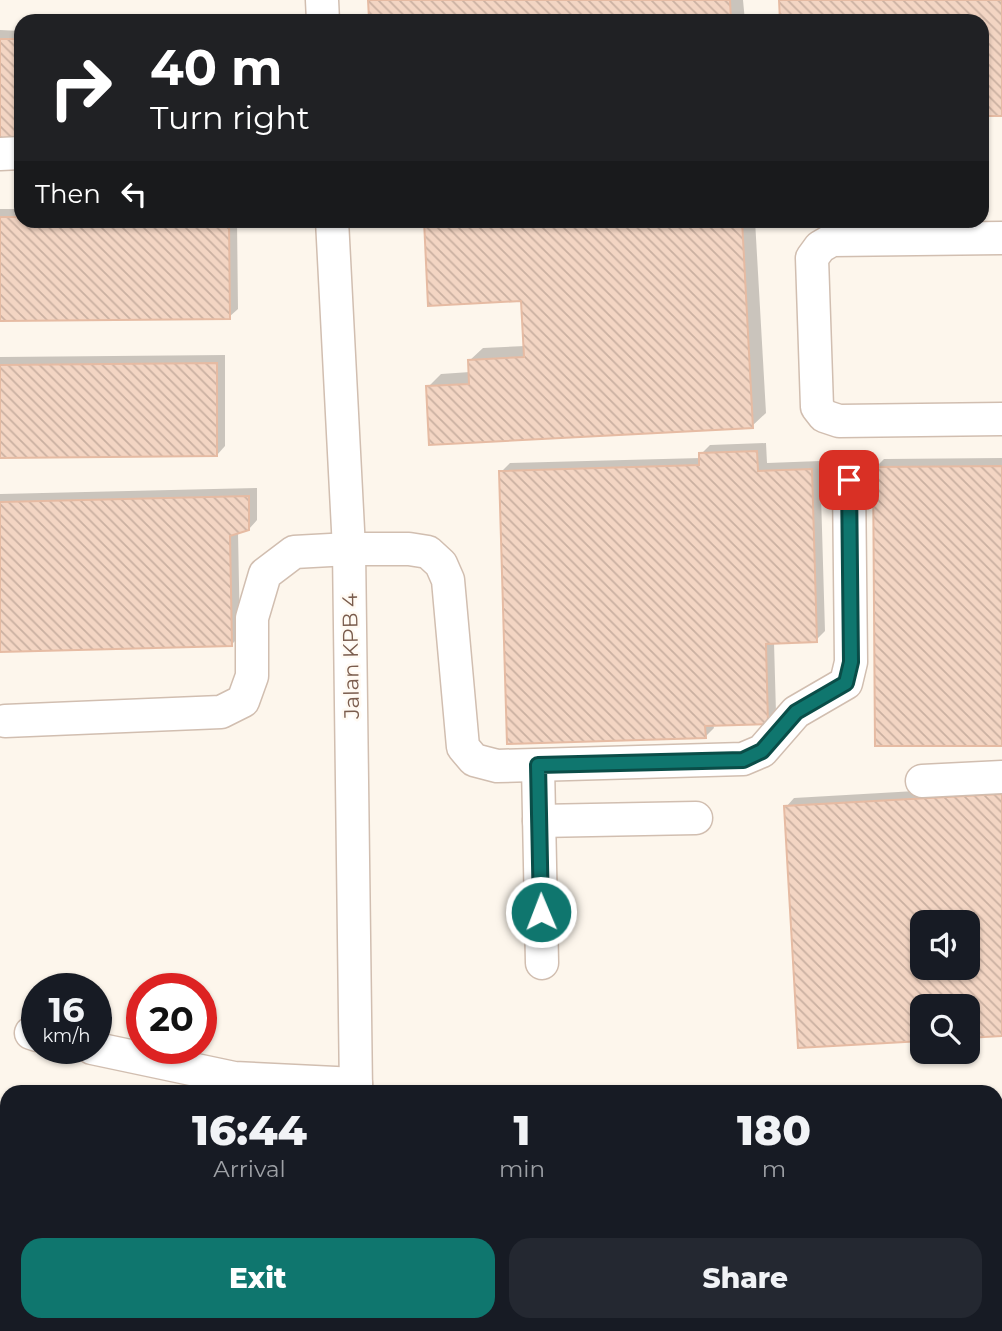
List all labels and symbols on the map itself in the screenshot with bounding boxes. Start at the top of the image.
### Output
pin [819,450,879,510]
street label: Jalan KPB 4 [337,593,364,720]
position arrow [504,875,578,949]
speed limit sign: 20 [126,973,217,1064]

